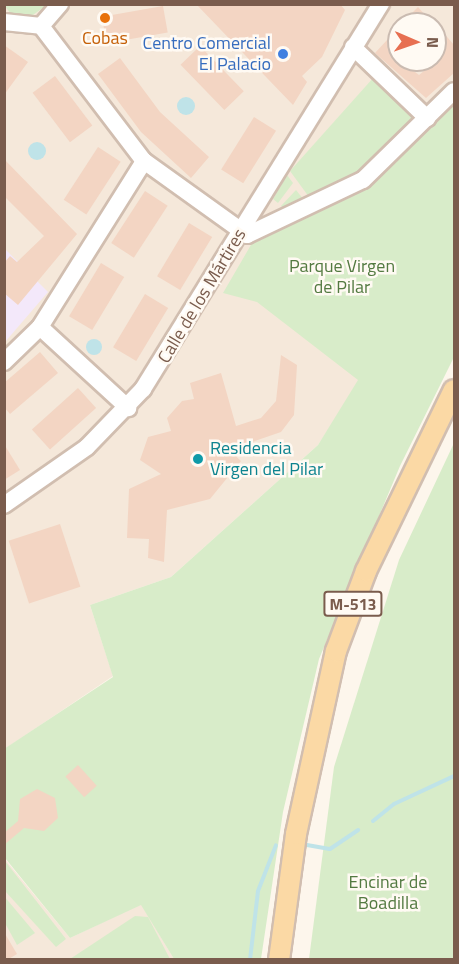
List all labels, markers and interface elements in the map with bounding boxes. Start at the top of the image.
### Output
marker: Cobas [98,11,112,25]
north arrow [387,12,447,72]
place label: Cobas [82,27,128,49]
place label: Centro Comercial El Palacio [143,33,271,76]
text: N [421,37,445,49]
marker: Centro Comercial El Palacio [276,47,290,61]
street label: Calle de los Mártires [153,225,251,367]
park label: Parque Virgen de Pilar [289,256,395,298]
place label: Residencia Virgen del Pilar [210,438,323,480]
marker: Residencia Virgen del Pilar [191,452,205,466]
road number: M-513 [323,591,383,617]
park label: Encinar de Boadilla [349,872,427,914]

